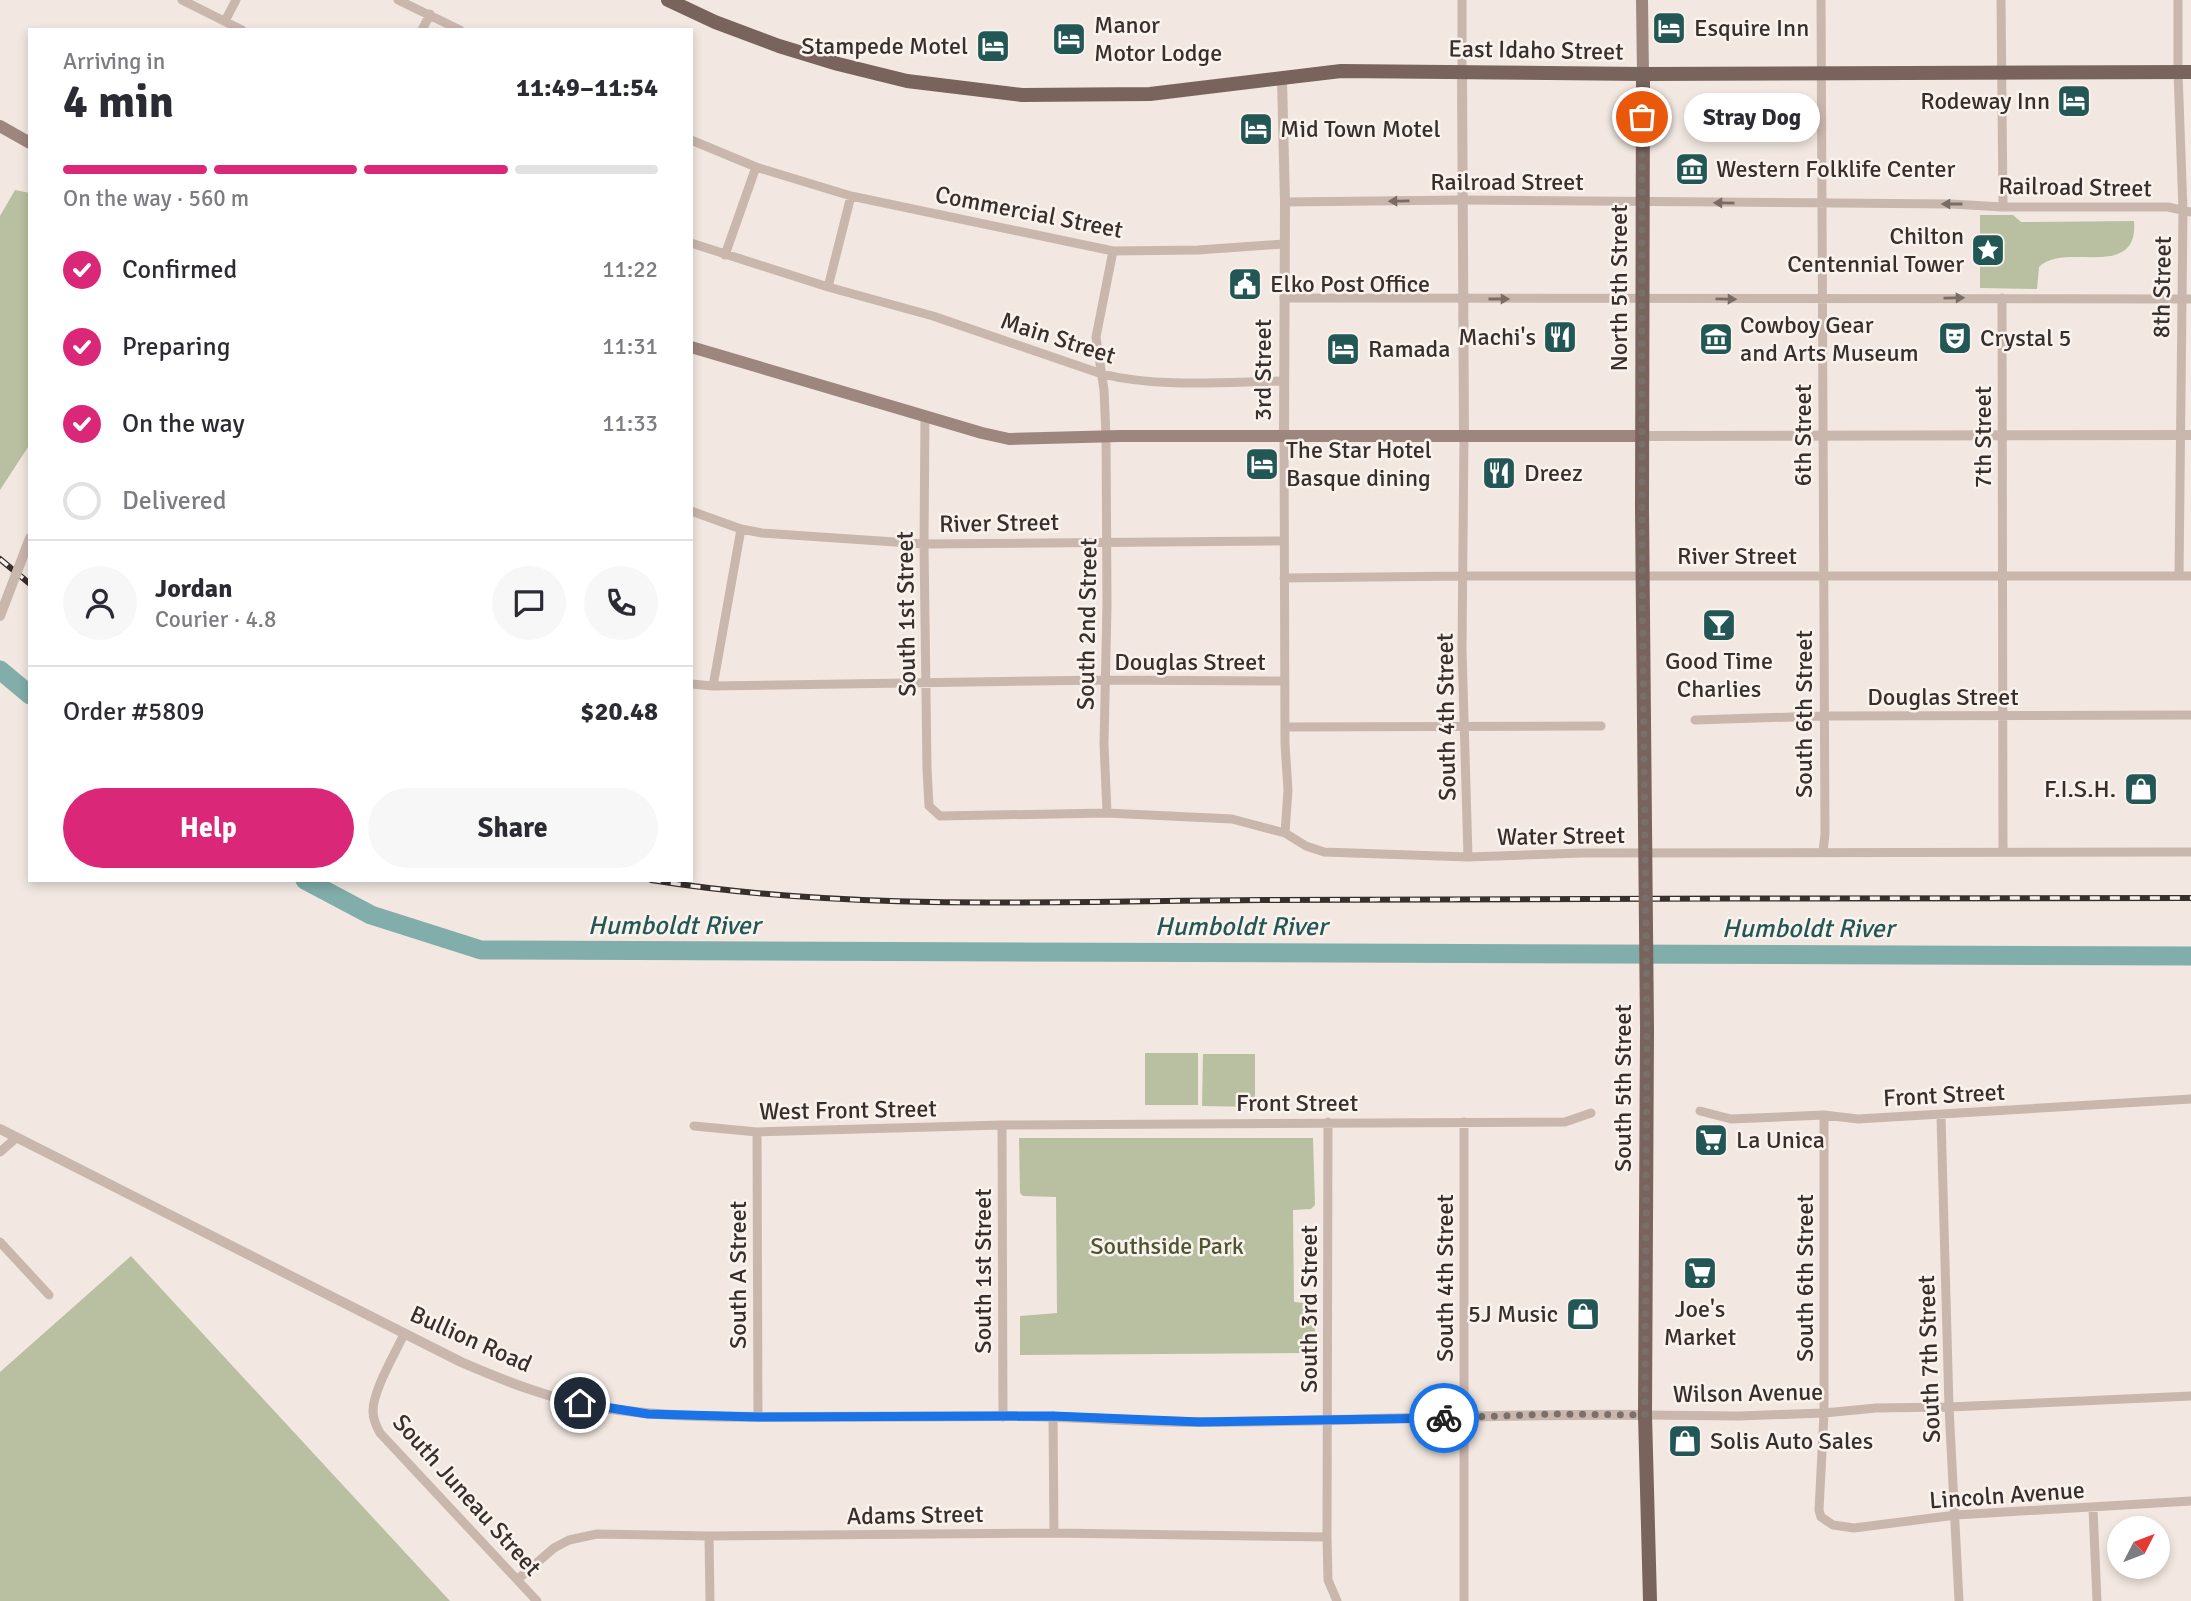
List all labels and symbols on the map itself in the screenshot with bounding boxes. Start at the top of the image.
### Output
hotel icon: Esquire Inn [1650,9,1688,47]
place label: Manor Motor Lodge [1094,10,1222,68]
place label: Esquire Inn [1694,13,1809,43]
hotel icon: Manor Motor Lodge [1050,20,1088,58]
hotel icon: Stampede Motel [974,27,1012,65]
place label: Stampede Motel [801,31,968,61]
street label: East Idaho Street [1448,33,1624,67]
hotel icon: Rodeway Inn [2055,82,2093,120]
place label: Rodeway Inn [1920,86,2050,116]
pin [1612,87,1672,147]
callout: Stray Dog [1684,92,1820,142]
hotel icon: Mid Town Motel [1237,110,1275,148]
place label: Mid Town Motel [1280,114,1441,144]
museum icon: Western Folklife Center [1673,150,1711,188]
place label: Western Folklife Center [1716,154,1955,184]
street label: Railroad Street [1430,167,1584,197]
street label: Railroad Street [1998,171,2152,203]
street label: Commercial Street [933,179,1125,245]
one-way arrow [1388,195,1410,207]
one-way arrow [1713,197,1735,209]
one-way arrow [1941,198,1963,210]
street label: North 5th Street [1604,204,1634,372]
place label: Chilton Centennial Tower [1787,221,1964,279]
place icon: Chilton Centennial Tower [1969,231,2007,269]
street label: 8th Street [2146,236,2178,338]
public building icon: Elko Post Office [1226,265,1264,303]
place label: Elko Post Office [1270,269,1430,299]
one-way arrow [1943,292,1965,304]
one-way arrow [1488,293,1510,305]
one-way arrow [1716,293,1738,304]
street label: Main Street [997,305,1119,371]
place label: Cowboy Gear and Arts Museum [1740,310,1919,368]
restaurant icon: Machi's [1541,318,1579,356]
street label: 3rd Street [1248,319,1278,421]
theatre icon: Crystal 5 [1936,319,1974,357]
museum icon: Cowboy Gear and Arts Museum [1697,320,1735,358]
place label: Machi's [1458,322,1536,352]
place label: Crystal 5 [1980,323,2072,353]
hotel icon: Ramada [1324,330,1362,368]
place label: Ramada [1368,334,1451,364]
street label: 6th Street [1788,384,1818,486]
street label: 7th Street [1968,386,1998,488]
place label: The Star Hotel Basque dining [1286,435,1432,493]
hotel icon: The Star Hotel Basque dining [1243,445,1281,483]
restaurant icon: Dreez [1480,454,1518,492]
place label: Dreez [1524,458,1583,488]
street label: River Street [939,507,1059,539]
street label: South 1st Street [890,531,922,697]
street label: South 2nd Street [1070,538,1104,710]
street label: River Street [1677,541,1797,571]
bar icon: Good Time Charlies [1700,606,1738,644]
street label: South 6th Street [1789,630,1819,798]
street label: South 4th Street [1430,633,1462,801]
place label: Good Time Charlies [1665,646,1773,704]
street label: Douglas Street [1114,647,1266,677]
street label: Douglas Street [1867,682,2019,712]
shop icon: F.I.S.H. [2122,770,2160,808]
place label: F.I.S.H. [2044,774,2116,804]
street label: Water Street [1497,820,1625,852]
water label: Humboldt River [588,910,764,942]
water label: Humboldt River [1155,911,1331,943]
water label: Humboldt River [1722,913,1898,945]
street label: South 5th Street [1608,1004,1638,1172]
street label: Front Street [1882,1077,2006,1113]
street label: Front Street [1236,1088,1358,1118]
street label: West Front Street [759,1093,937,1127]
supermarket icon: La Unica [1692,1121,1730,1159]
place label: La Unica [1736,1125,1825,1155]
street label: South 1st Street [968,1188,998,1354]
street label: South 4th Street [1430,1194,1460,1362]
street label: South 6th Street [1790,1194,1820,1362]
street label: South A Street [723,1201,753,1349]
street label: South 3rd Street [1294,1225,1324,1393]
park label: Southside Park [1090,1231,1244,1261]
supermarket icon: Joe's Market [1681,1254,1719,1292]
street label: South 7th Street [1911,1275,1947,1443]
place label: Joe's Market [1664,1294,1736,1352]
shop icon: 5J Music [1564,1295,1602,1333]
street label: Bullion Road [405,1299,537,1379]
place label: 5J Music [1468,1299,1558,1329]
pin [550,1373,610,1433]
street label: Wilson Avenue [1673,1377,1823,1409]
courier [1409,1383,1479,1453]
street label: South Juneau Street [386,1408,548,1582]
shop icon: Solis Auto Sales [1666,1422,1704,1460]
place label: Solis Auto Sales [1710,1426,1873,1456]
street label: Lincoln Avenue [1928,1475,2086,1515]
street label: Adams Street [846,1499,984,1531]
north arrow [2107,1516,2170,1578]

